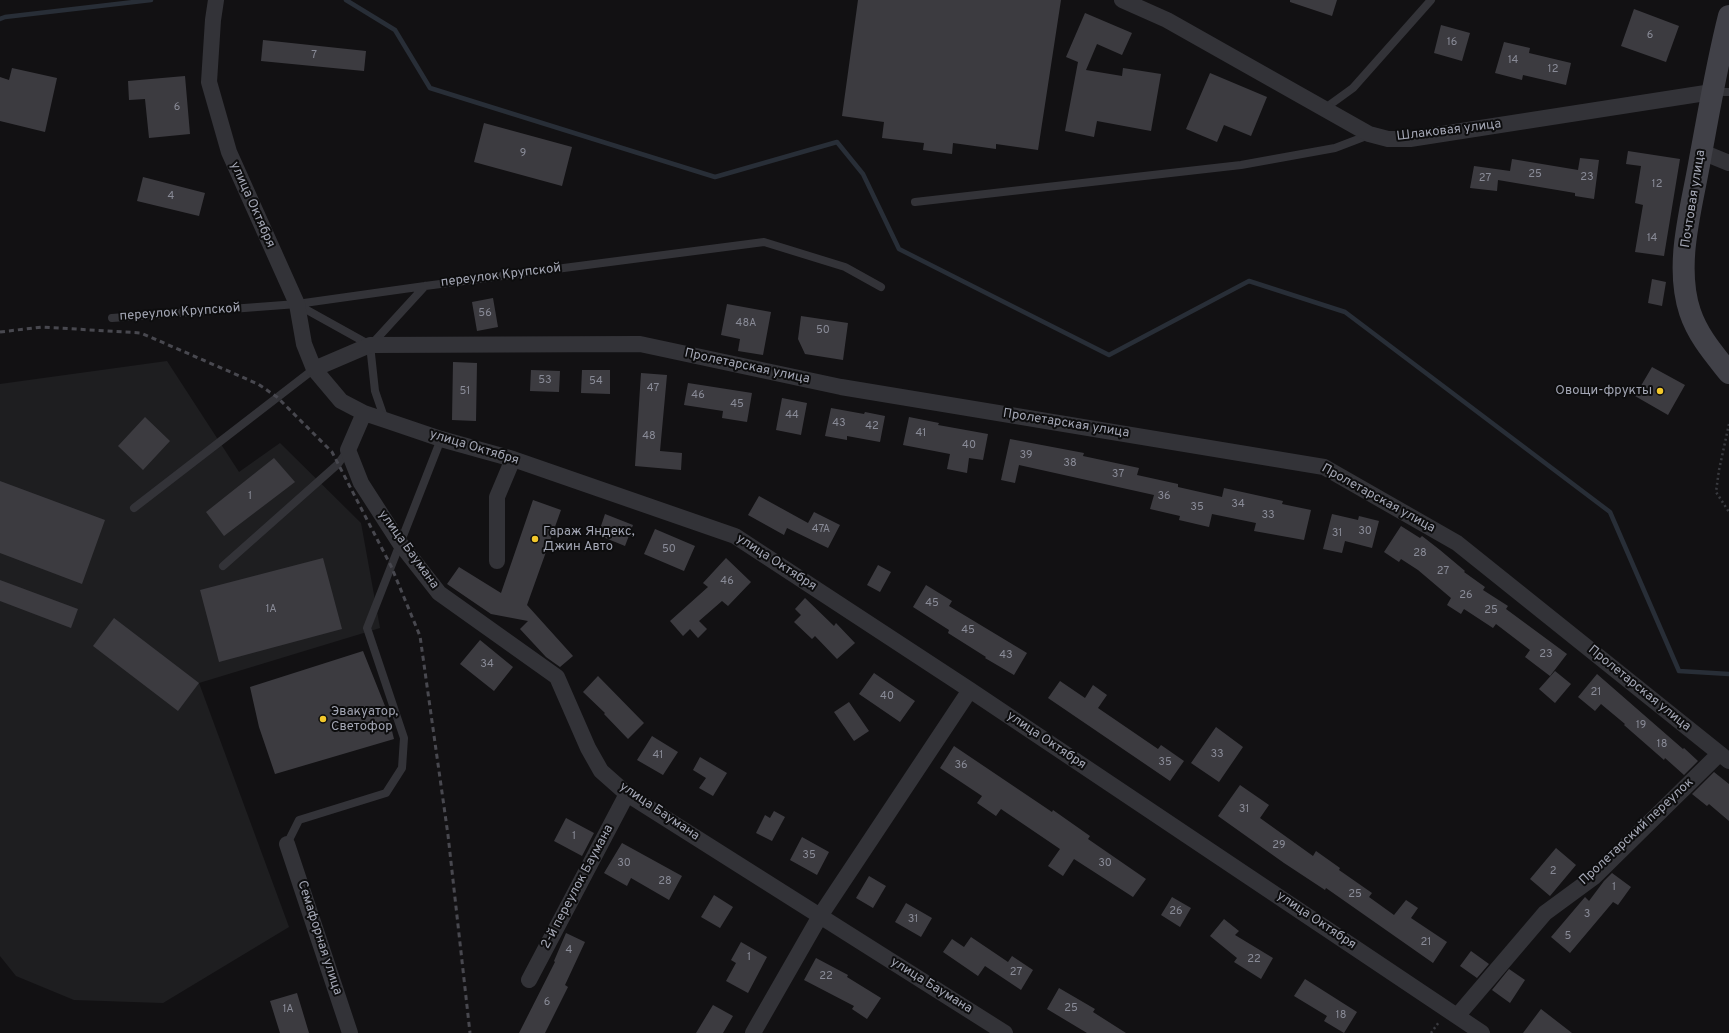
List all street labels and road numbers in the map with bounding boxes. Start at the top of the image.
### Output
street label: Шлаковая улица [1396,117,1502,145]
street label: Почтовая улица [1679,149,1709,249]
street label: улица Октября [226,160,278,250]
street label: переулок Крупской [440,261,562,291]
street label: переулок Крупской [119,301,241,325]
street label: Пролетарская улица [683,346,811,388]
street label: Пролетарская улица [1002,406,1130,442]
street label: улица Октября [427,427,521,469]
street label: Пролетарская улица [1318,461,1438,537]
street label: улица Баумана [374,508,442,592]
street label: улица Октября [733,531,819,595]
street label: Пролетарская улица [1584,643,1694,735]
street label: улица Октября [1003,709,1089,773]
street label: Пролетарский переулок [1577,775,1697,889]
street label: улица Баумана [616,779,702,845]
street label: 2-й переулок Баумана [539,822,617,952]
street label: Семафорная улица [293,879,345,997]
street label: улица Октября [1273,889,1359,953]
street label: улица Баумана [887,955,975,1017]

